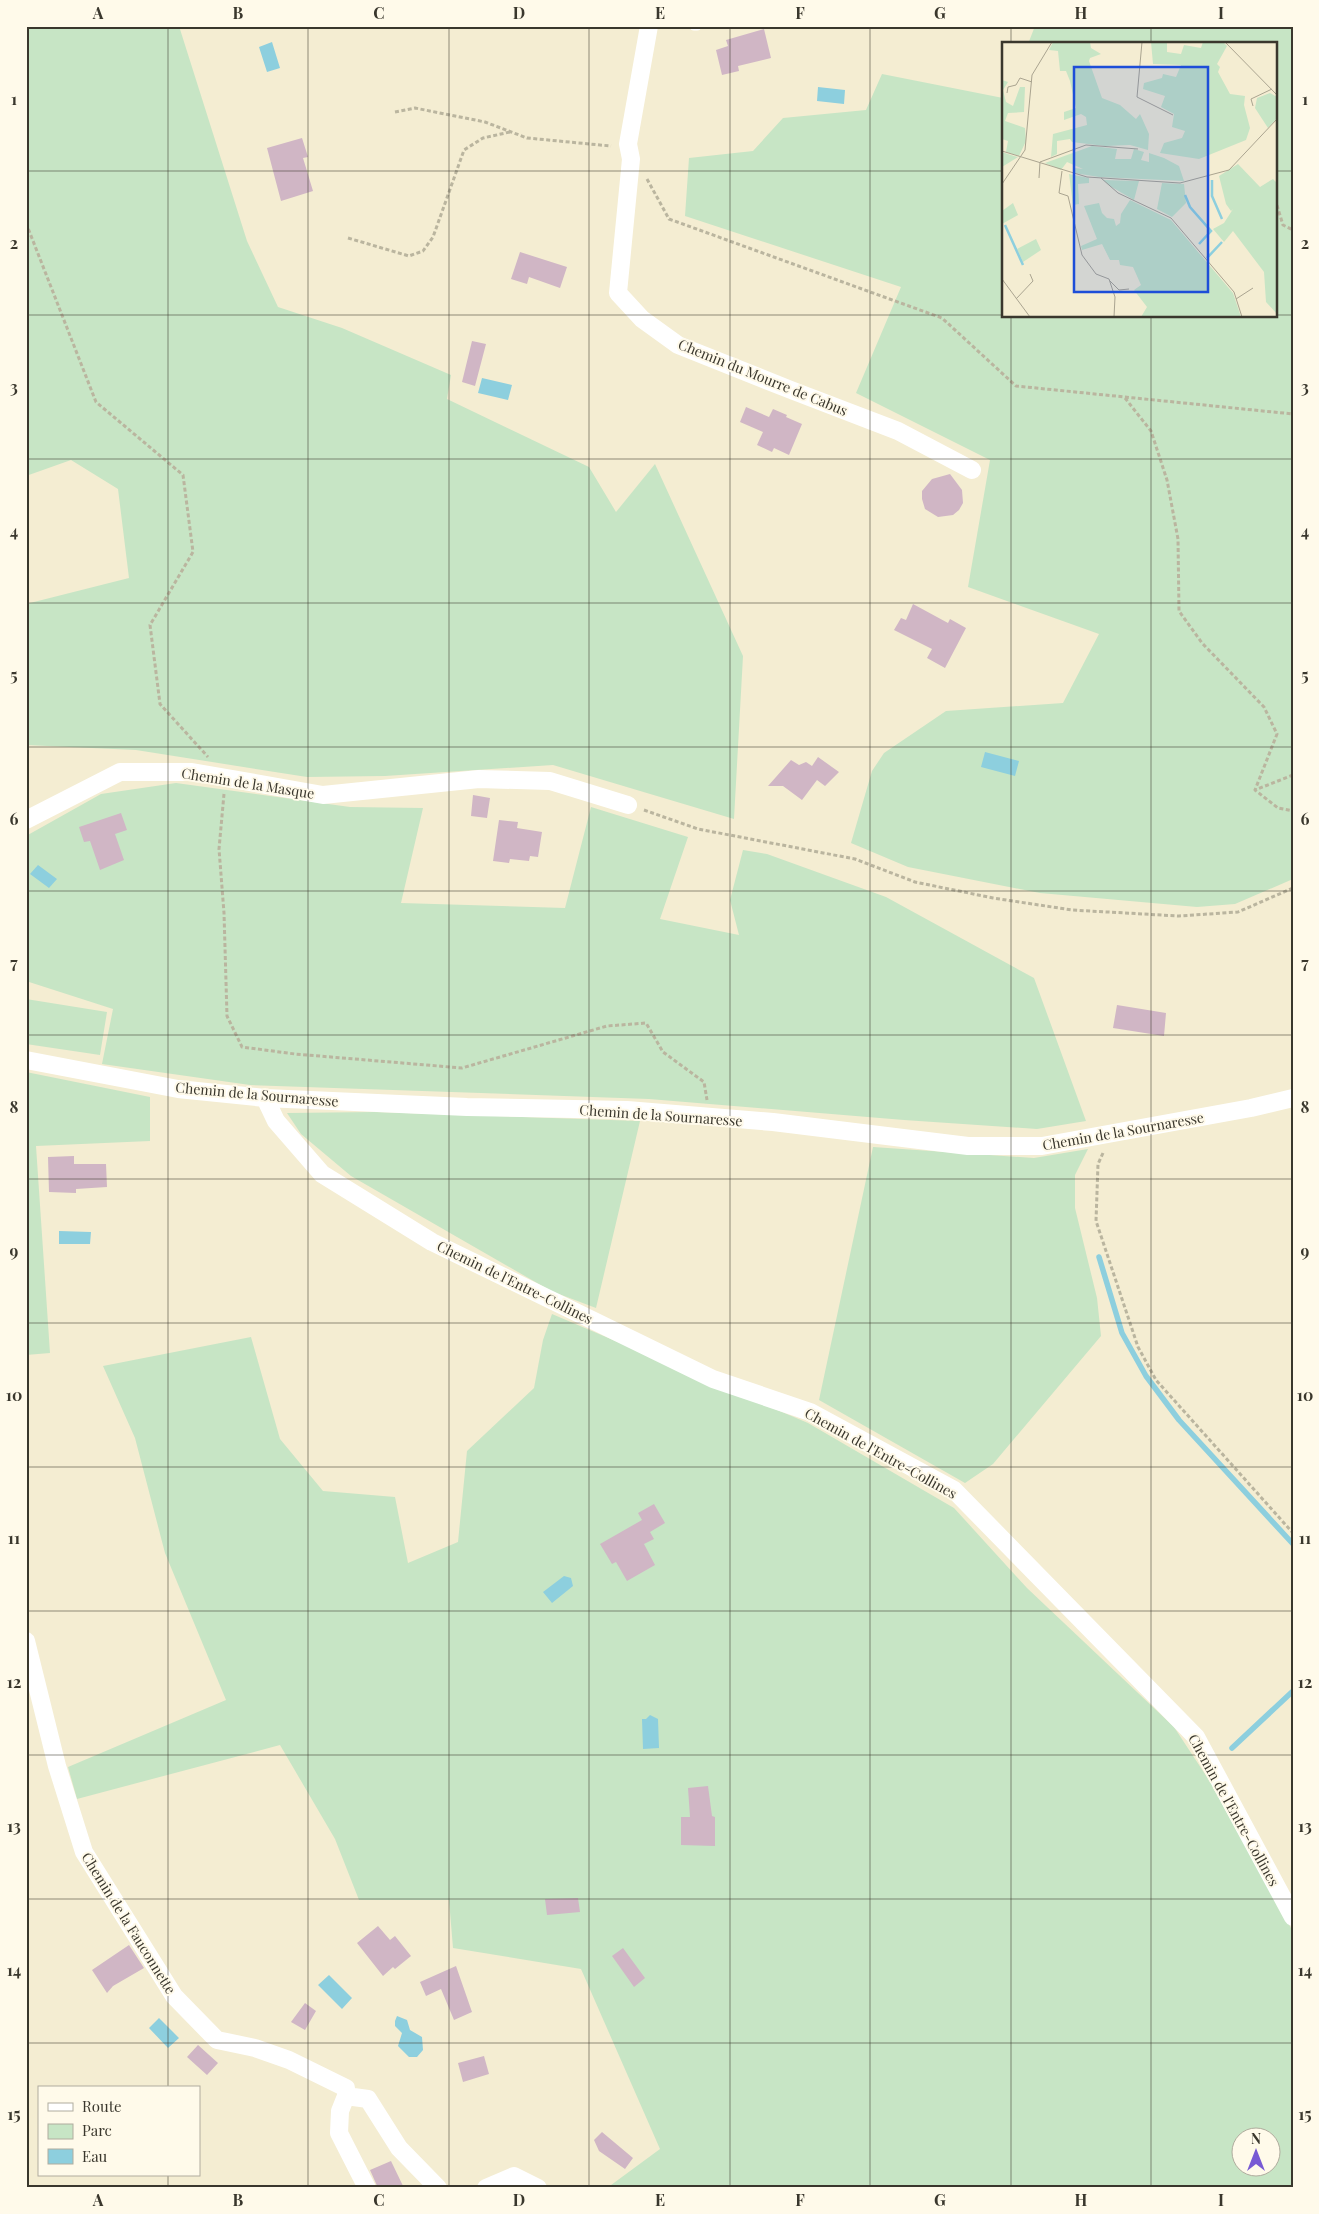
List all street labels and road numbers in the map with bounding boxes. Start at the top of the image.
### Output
street label: Chemin du Mourre de Cabus [675,334,851,420]
street label: Chemin de la Masque [180,763,316,803]
street label: Chemin de la Sournaresse [175,1077,339,1111]
street label: Chemin de la Sournaresse [579,1100,743,1130]
street label: Chemin de la Sournaresse [1041,1107,1205,1155]
street label: Chemin de l'Entre-Collines [434,1236,596,1328]
street label: Chemin de l'Entre-Collines [802,1403,960,1503]
street label: Chemin de l'Entre-Collines [1184,1731,1284,1889]
street label: Chemin de la Fauconnette [78,1849,180,1997]

